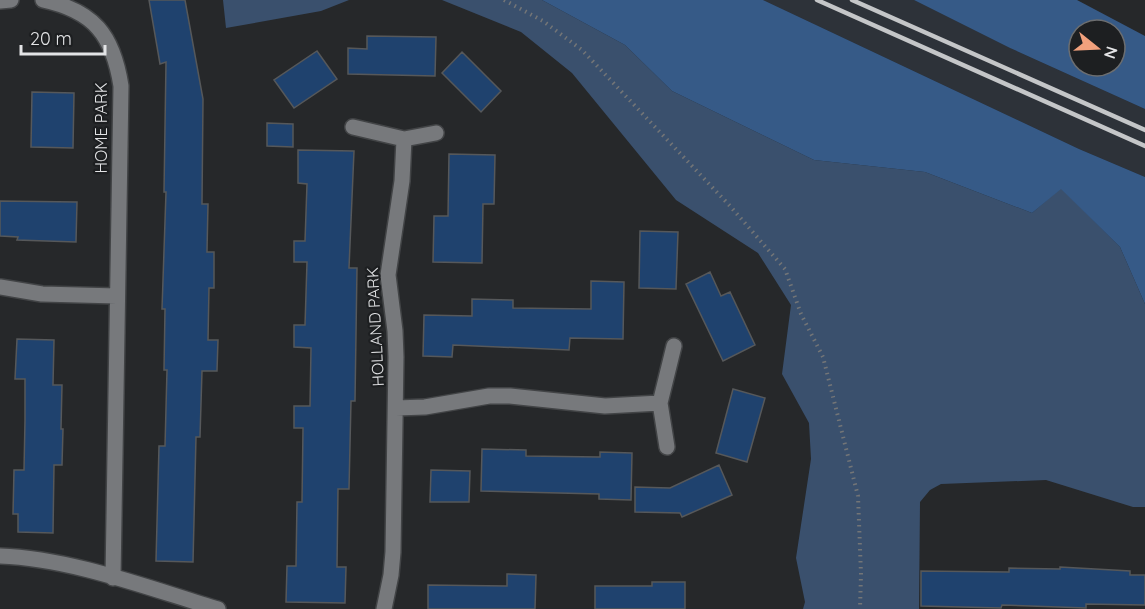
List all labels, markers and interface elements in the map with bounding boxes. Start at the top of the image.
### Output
scale bar [21,18,105,56]
north arrow [1067,18,1127,78]
text: 20 m [30,27,72,50]
text: N [1100,44,1123,61]
street label: HOME PARK [91,82,111,174]
street label: HOLLAND PARK [362,267,388,387]

